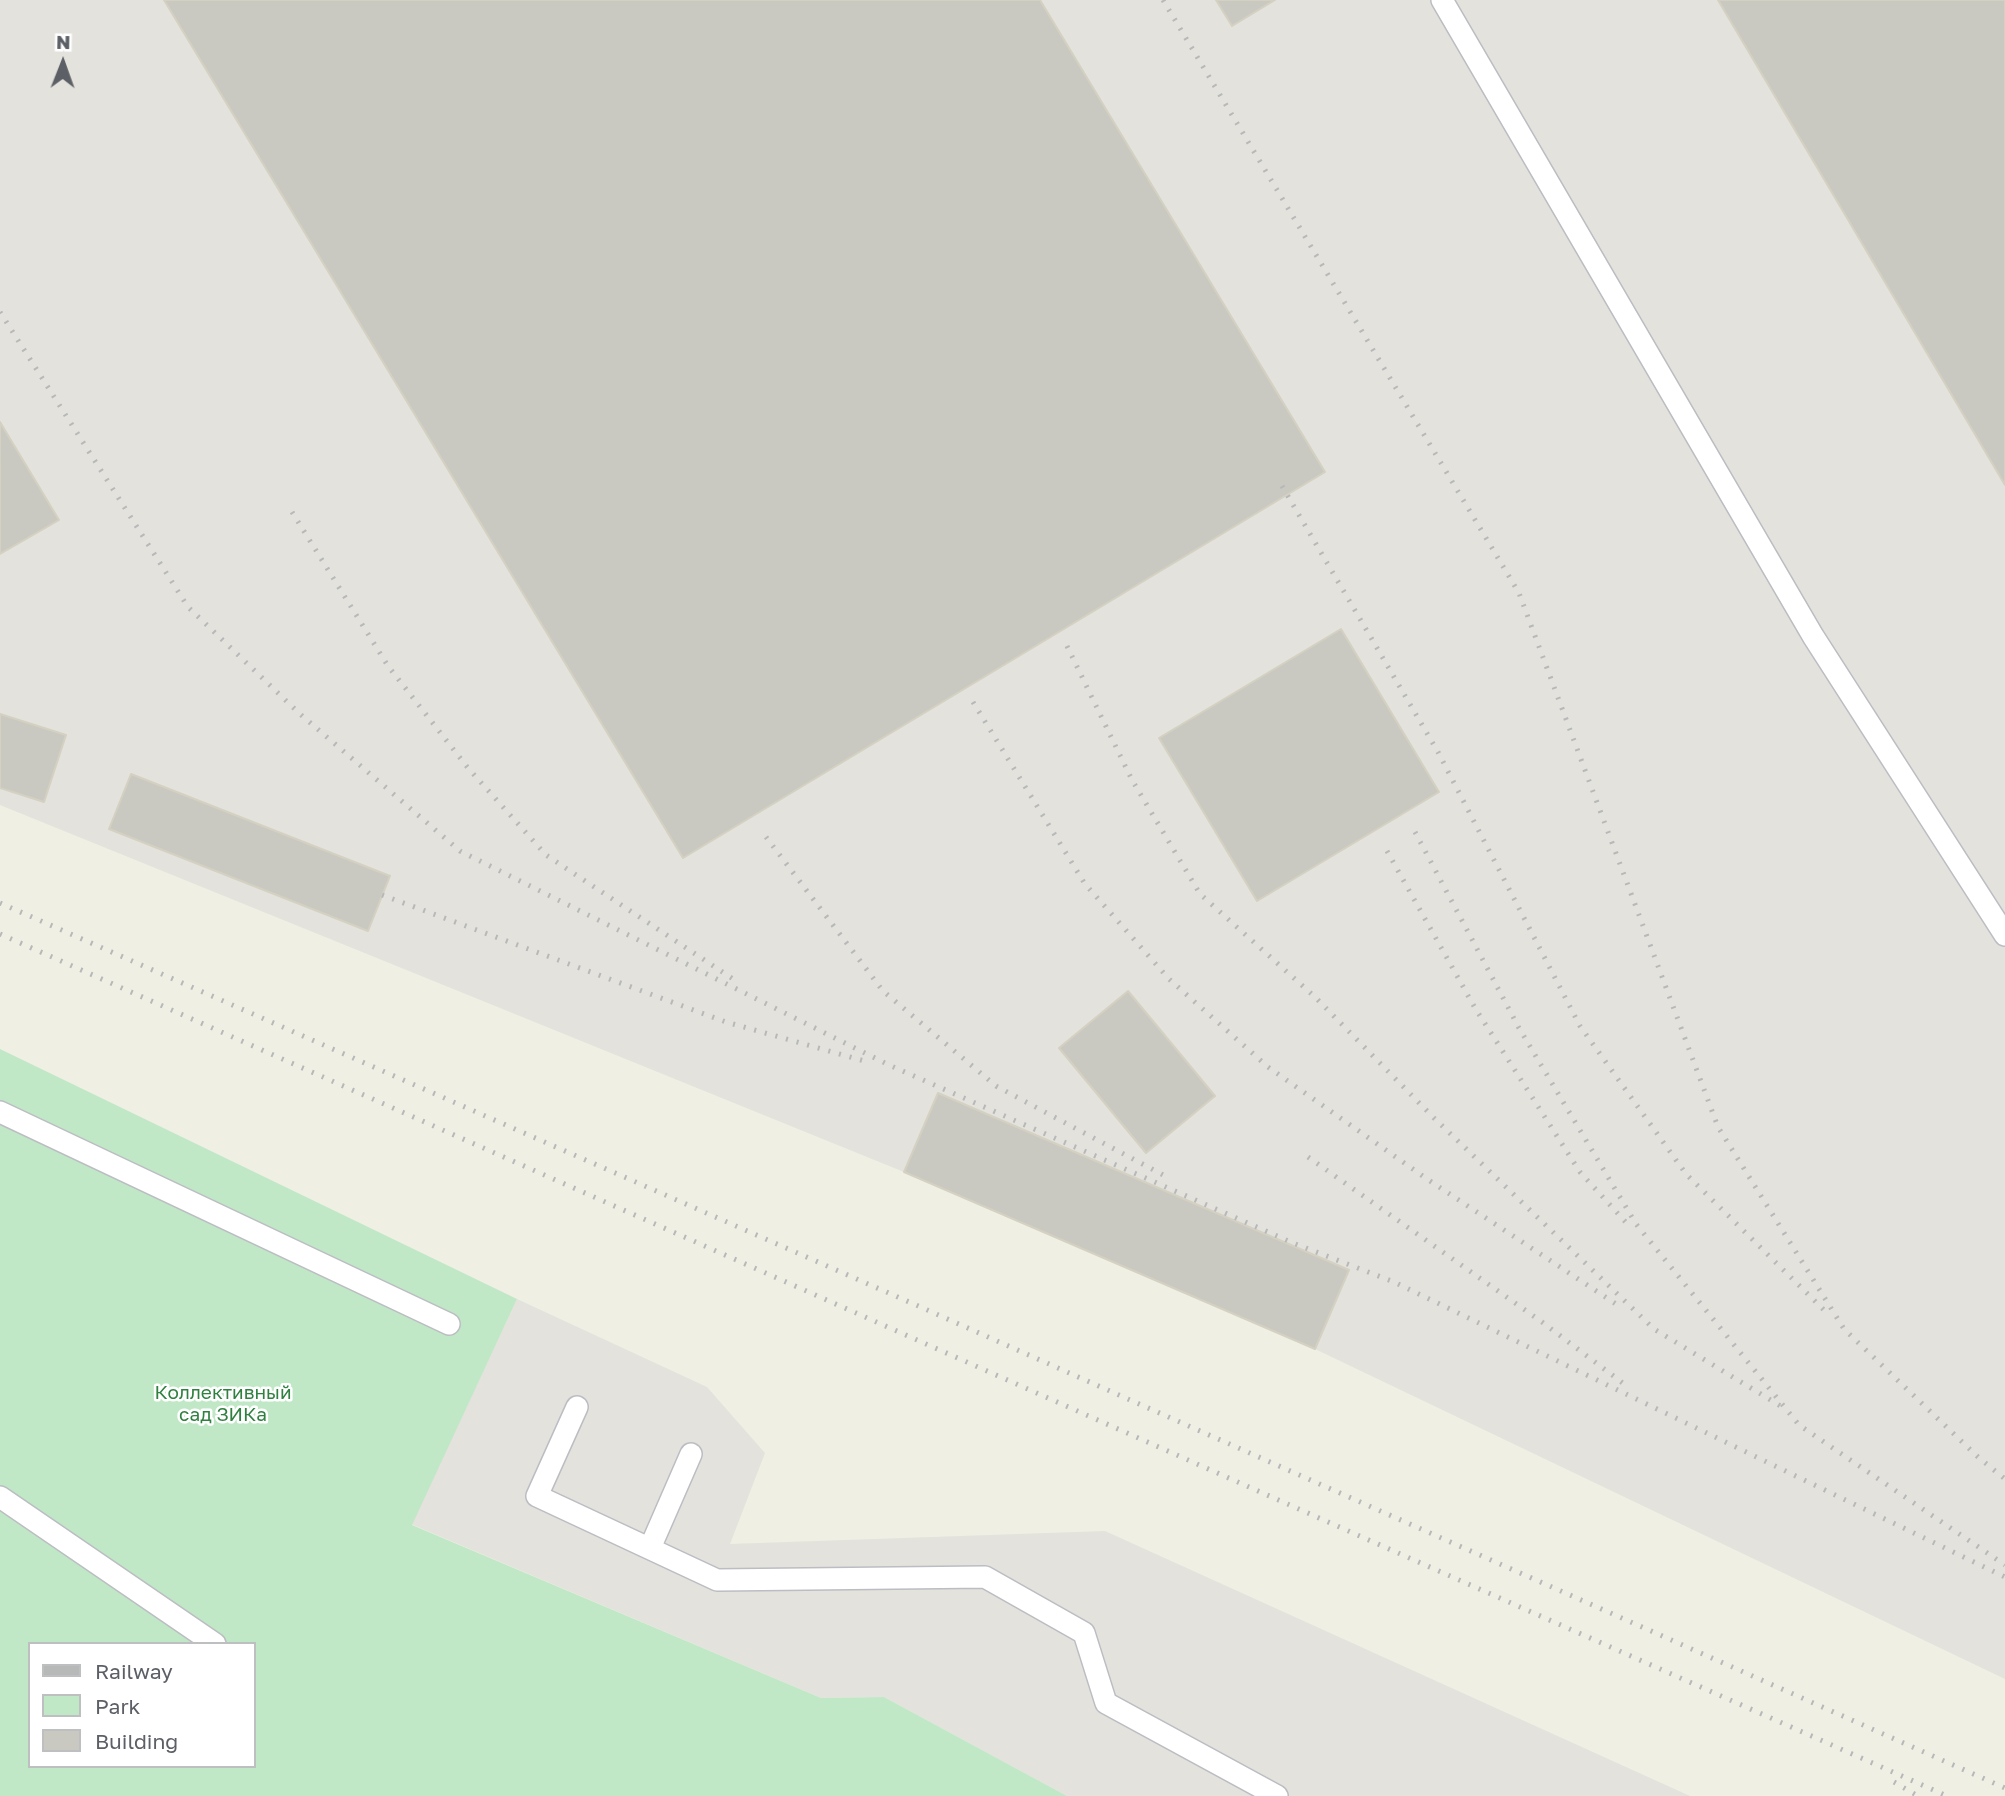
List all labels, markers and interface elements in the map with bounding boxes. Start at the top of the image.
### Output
north arrow [28,28,98,98]
text: N [56,30,71,53]
park label: Коллективный сад ЗИКа [155,1382,291,1426]
legend [28,1642,256,1768]
text: Railway [95,1658,173,1684]
text: Park [95,1693,140,1719]
text: Building [95,1728,178,1754]

